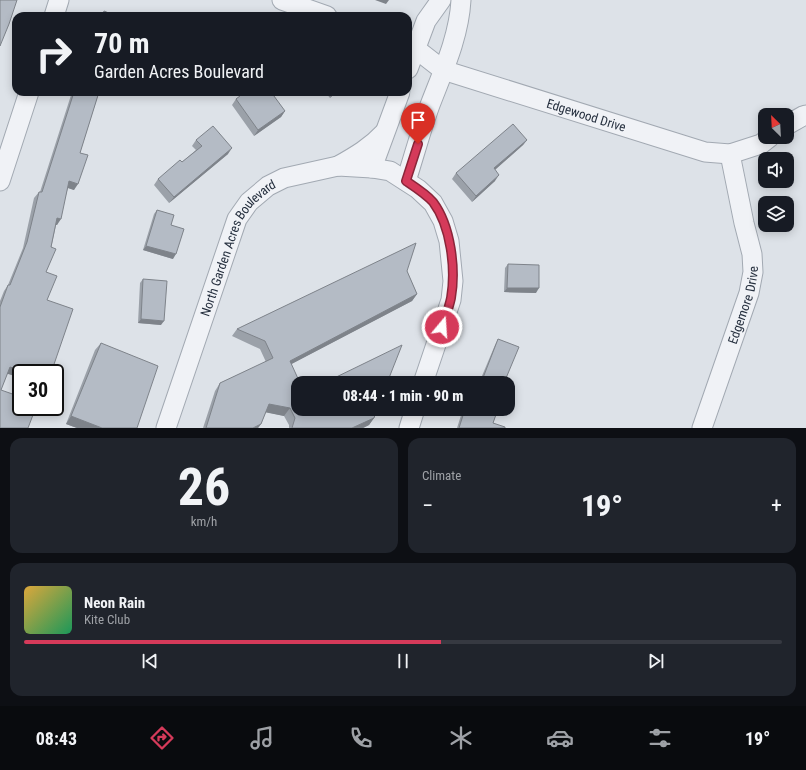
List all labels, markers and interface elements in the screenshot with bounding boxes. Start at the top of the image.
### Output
text: 70 m [94,27,150,60]
icon: right [28,28,80,80]
text: Garden Acres Boulevard [94,61,264,82]
street label: Edgewood Drive [545,95,628,134]
pin [401,103,435,144]
north arrow [758,108,794,144]
map controls [758,108,794,232]
icon: arrive [407,109,429,131]
button: sound [758,152,794,188]
street label: North Garden Acres Boulevard [197,176,278,318]
button: layers [758,196,794,232]
street label: Edgemore Drive [724,266,760,346]
position arrow [421,306,463,348]
speed limit sign: 30 [12,364,64,416]
text: 08:44 · 1 min · 90 m [343,387,463,405]
text: 26 [178,457,230,518]
text: Climate [422,468,461,483]
text: 19° [581,488,623,523]
text: − [422,493,433,518]
text: + [771,493,782,518]
text: km/h [191,514,217,529]
text: Neon Rain [84,594,145,612]
text: Kite Club [84,612,130,627]
icon: previous [139,650,161,672]
icon: pause [392,650,414,672]
icon: next [645,650,667,672]
icon: directions [148,724,176,752]
icon: music [248,724,276,752]
icon: phone [347,724,375,752]
icon: climate [447,724,475,752]
icon: car [546,724,574,752]
icon: filters [646,724,674,752]
text: 08:43 [36,728,77,749]
text: 19° [745,728,770,749]

